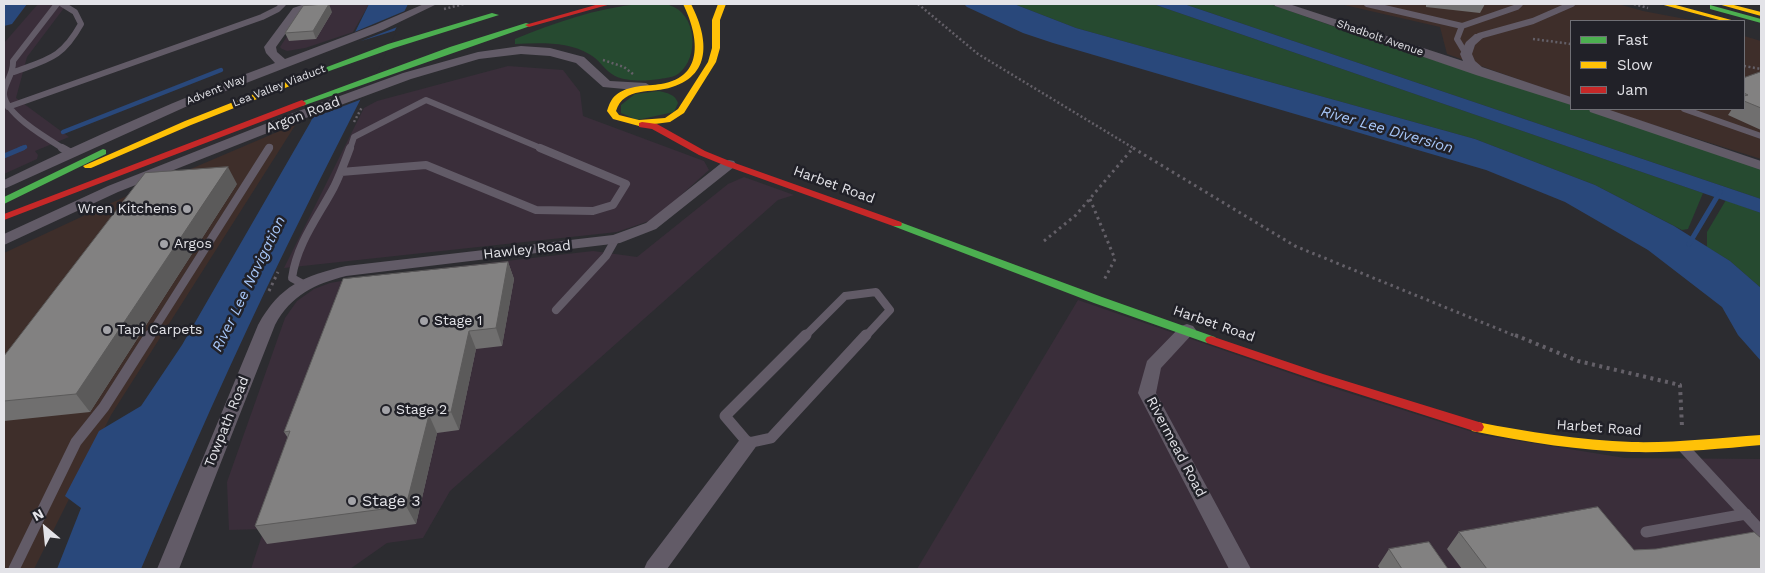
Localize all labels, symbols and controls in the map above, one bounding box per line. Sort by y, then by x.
street label: Shadbolt Avenue [1335,17,1425,59]
legend [1570,20,1745,110]
text: Fast [1617,31,1648,49]
text: Slow [1617,56,1653,74]
street label: Lea Valley Viaduct [231,62,327,110]
street label: Advent Way [184,72,248,108]
text: Jam [1617,81,1648,99]
street label: Argon Road [264,93,342,137]
water label: River Lee Diversion [1319,103,1455,157]
street label: Harbet Road [791,163,877,207]
place label: Wren Kitchens [77,201,177,217]
marker: Wren Kitchens [181,203,193,215]
water label: River Lee Navigation [208,213,290,355]
place label: Argos [174,236,212,252]
street label: Hawley Road [482,237,572,263]
marker: Argos [158,238,170,250]
street label: Harbet Road [1171,302,1257,346]
place label: Stage 1 [434,313,483,329]
marker: Stage 1 [418,315,430,327]
place label: Tapi Carpets [117,322,202,338]
marker: Tapi Carpets [101,324,113,336]
street label: Towpath Road [201,374,253,470]
street label: Rivermead Road [1143,394,1209,500]
place label: Stage 2 [396,402,447,418]
marker: Stage 2 [380,404,392,416]
street label: Harbet Road [1556,417,1642,439]
place label: Stage 3 [362,491,421,511]
marker: Stage 3 [346,495,358,507]
north arrow [20,503,70,553]
text: N [30,505,46,524]

